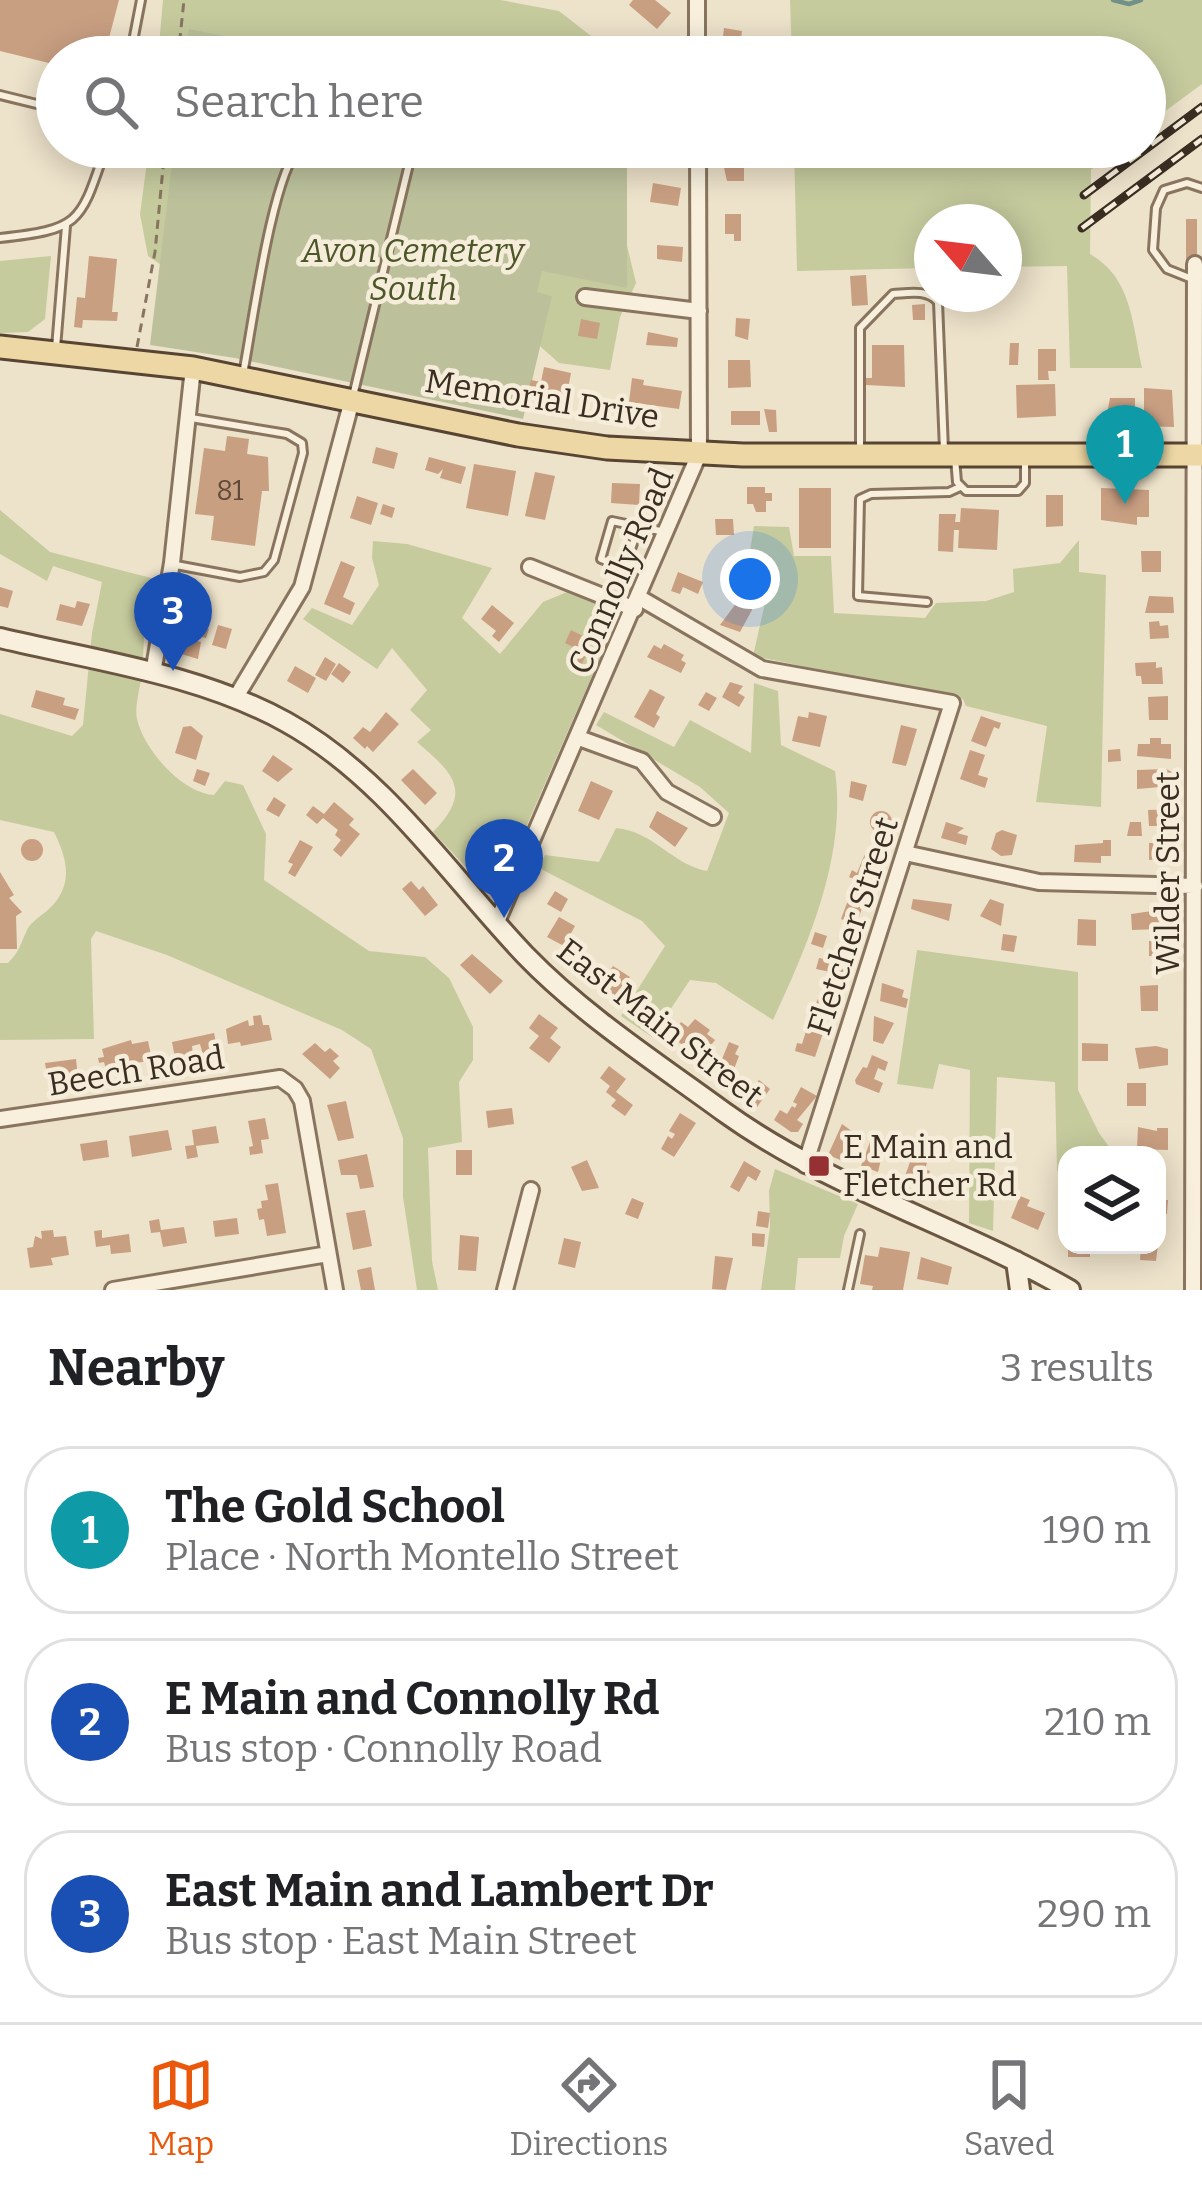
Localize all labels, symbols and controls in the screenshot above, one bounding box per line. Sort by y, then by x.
search box [36,36,1166,168]
icon: search [78,69,144,135]
text: Search here [174,75,424,129]
north arrow [914,204,1022,312]
park label: Avon Cemetery South [300,231,526,309]
street label: Memorial Drive [422,361,662,437]
pin: 1 [1086,405,1164,504]
street label: Connolly Road [560,462,682,680]
house number: 81 [216,475,244,507]
your location [720,549,780,609]
pin: 3 [134,572,212,671]
street label: Wilder Street [1148,771,1188,975]
street label: Fletcher Street [799,812,907,1040]
pin: 2 [465,819,543,918]
street label: East Main Street [549,930,771,1116]
street label: Beech Road [45,1037,227,1105]
place label: E Main and Fletcher Rd [843,1127,1017,1205]
map controls [1058,1146,1166,1254]
button: layers [1058,1146,1166,1254]
marker: E Main and Fletcher Rd [806,1153,832,1179]
text: Nearby [48,1337,224,1399]
text: 3 results [1000,1345,1154,1391]
text: The Gold School [165,1480,505,1534]
text: 1 [82,1507,98,1553]
text: 190 m [1042,1507,1151,1553]
text: Place · North Montello Street [165,1534,679,1580]
text: E Main and Connolly Rd [165,1672,659,1726]
text: 2 [79,1699,101,1745]
text: 210 m [1044,1699,1151,1745]
text: Bus stop · Connolly Road [165,1726,602,1772]
text: East Main and Lambert Dr [165,1864,714,1918]
text: 3 [79,1891,101,1937]
text: 290 m [1037,1891,1151,1937]
text: Bus stop · East Main Street [165,1918,637,1964]
tab: Map [148,2052,214,2164]
tab: Directions [510,2052,668,2164]
tab: Saved [964,2052,1054,2164]

